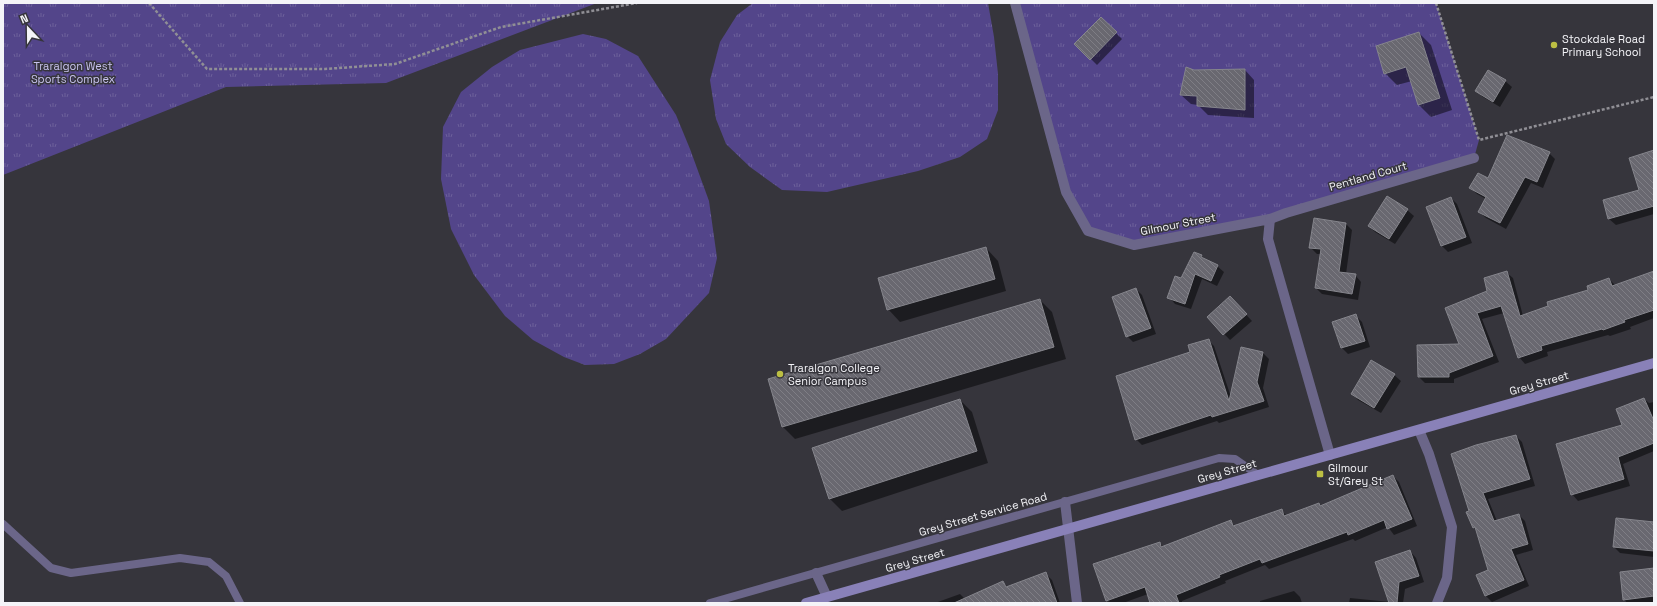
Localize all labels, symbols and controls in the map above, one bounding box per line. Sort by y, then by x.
north arrow [8,8,48,48]
text: N [18,11,30,27]
place label: Stockdale Road Primary School [1562,32,1645,59]
marker: Stockdale Road Primary School [1549,40,1559,50]
park label: Traralgon West Sports Complex [31,59,116,86]
street label: Pentland Court [1328,158,1408,194]
street label: Gilmour Street [1139,210,1217,238]
place label: Traralgon College Senior Campus [788,361,880,388]
street label: Grey Street [1508,368,1570,398]
marker: Traralgon College Senior Campus [775,369,785,379]
street label: Grey Street [1196,456,1258,486]
place label: Gilmour St/Grey St [1328,461,1383,488]
marker: Gilmour St/Grey St [1315,469,1325,479]
street label: Grey Street Service Road [917,489,1049,539]
street label: Grey Street [884,545,946,575]

